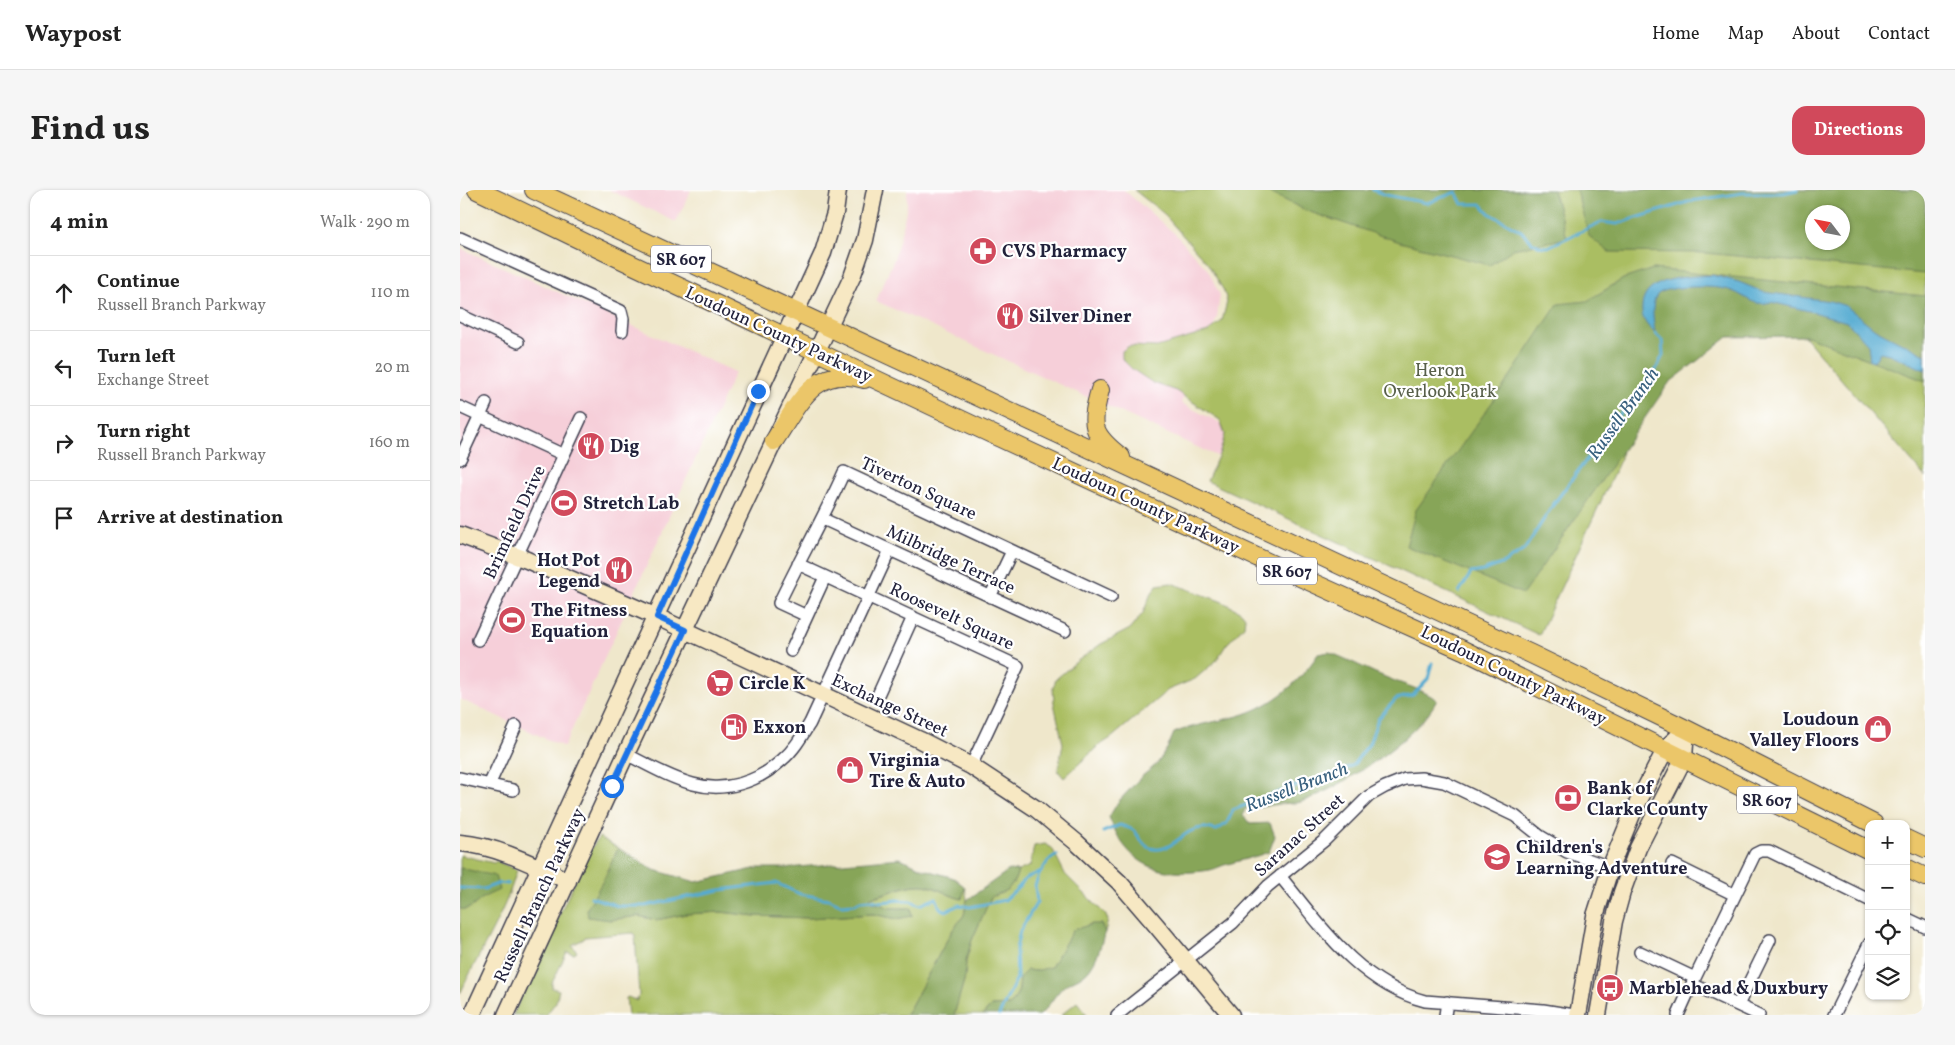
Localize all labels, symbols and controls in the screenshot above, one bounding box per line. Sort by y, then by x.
text: Waypost [25,18,122,52]
text: Home [1652,22,1700,47]
text: Map [1728,22,1764,47]
text: About [1792,22,1840,47]
text: Contact [1868,22,1930,47]
text: Find us [30,106,150,154]
button: Directions [1792,106,1925,155]
north arrow [1805,205,1850,250]
text: 4 min [50,208,109,237]
text: Walk · 290 m [320,212,410,234]
pharmacy icon: CVS Pharmacy [968,236,998,266]
place label: CVS Pharmacy [1002,240,1127,265]
road number: SR 607 [651,246,711,272]
text: Continue [97,269,180,295]
icon: ahead [50,279,78,307]
street label: Loudoun County Parkway [681,281,876,390]
text: 110 m [371,282,410,304]
text: Russell Branch Parkway [97,295,266,317]
restaurant icon: Silver Diner [995,301,1025,331]
place label: Silver Diner [1029,305,1132,330]
text: Turn left [97,344,176,370]
icon: left [50,354,78,382]
text: 20 m [375,357,410,379]
park label: Heron Overlook Park [1383,359,1497,405]
water label: Russell Branch [1581,363,1666,466]
text: Exchange Street [97,370,209,392]
route end [747,380,770,403]
text: Turn right [97,419,190,445]
icon: right [50,429,78,457]
restaurant icon: Dig [576,431,606,461]
text: 160 m [369,432,410,454]
place label: Dig [610,435,640,460]
text: Russell Branch Parkway [97,445,266,467]
street label: Tiverton Square [856,452,981,527]
street label: Loudoun County Parkway [1048,452,1243,561]
street label: Brimfield Drive [478,462,553,584]
sports icon: Stretch Lab [549,488,579,518]
place label: Stretch Lab [583,492,679,517]
icon: arrive [50,504,78,532]
text: Arrive at destination [97,505,283,531]
street label: Milbridge Terrace [882,520,1019,601]
place label: Hot Pot Legend [537,549,600,595]
restaurant icon: Hot Pot Legend [604,555,634,585]
road number: SR 607 [1257,558,1317,584]
street label: Roosevelt Square [885,577,1018,657]
place label: The Fitness Equation [531,599,627,645]
sports icon: The Fitness Equation [497,605,527,635]
street label: Loudoun County Parkway [1416,620,1611,732]
supermarket icon: Circle K [705,668,735,698]
street label: Exchange Street [827,668,952,744]
place label: Circle K [739,672,806,697]
place label: Loudoun Valley Floors [1750,708,1859,754]
fuel station icon: Exxon [719,712,749,742]
shop icon: Loudoun Valley Floors [1863,714,1893,744]
place label: Exxon [753,716,806,741]
place label: Virginia Tire & Auto [869,749,965,795]
shop icon: Virginia Tire & Auto [835,755,865,785]
water label: Russell Branch [1242,756,1352,819]
route start [601,775,624,798]
place label: Bank of Clarke County [1587,777,1708,823]
bank icon: Bank of Clarke County [1553,783,1583,813]
road number: SR 607 [1737,786,1797,814]
street label: Saranac Street [1249,789,1351,884]
street label: Russell Branch Parkway [489,804,592,987]
map controls [1865,820,1910,1000]
button: + [1865,820,1910,865]
place label: Children's Learning Adventure [1516,836,1687,882]
school or university icon: Children's Learning Adventure [1482,842,1512,872]
button: − [1865,865,1910,910]
button: locate [1865,910,1910,955]
button: layers [1865,955,1910,1000]
bus stop icon: Marblehead & Duxbury [1595,973,1625,1003]
place label: Marblehead & Duxbury [1629,977,1828,1002]

